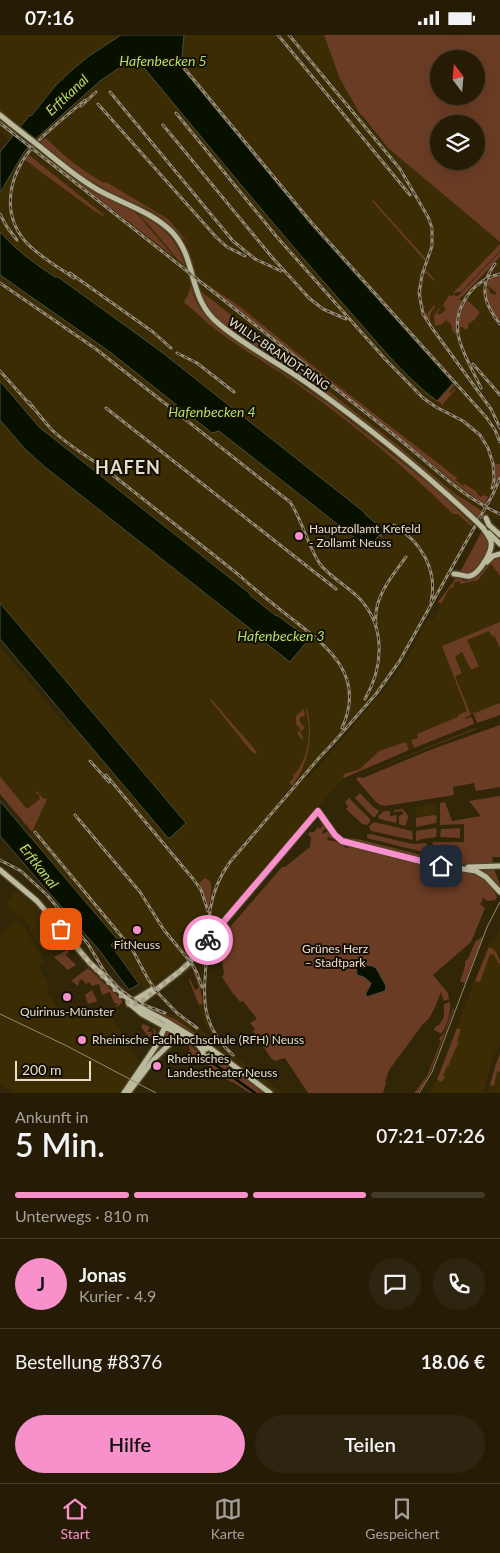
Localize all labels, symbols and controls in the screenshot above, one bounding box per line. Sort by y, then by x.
text: 07:16 [25,6,74,29]
north arrow [430,50,485,105]
map controls [430,50,485,170]
water label: Hafenbecken 5 [119,52,207,69]
water label: Erftkanal [42,71,92,119]
button: layers [430,115,485,170]
street label: WILLY-BRANDT-RING [226,314,333,393]
water label: Hafenbecken 4 [168,403,256,420]
district label: HAFEN [95,456,161,478]
place label: Hauptzollamt Krefeld - Zollamt Neuss [309,521,421,550]
marker: Hauptzollamt Krefeld - Zollamt Neuss [293,530,305,542]
water label: Hafenbecken 3 [237,627,325,644]
water label: Erftkanal [17,840,62,892]
pin [420,845,462,887]
icon: home [427,852,455,880]
pin [40,908,82,950]
icon: bag [47,915,75,943]
courier [183,915,233,965]
marker: FitNeuss [131,924,143,936]
icon: bike [194,926,222,954]
place label: FitNeuss [114,937,160,952]
park label: Grünes Herz – Stadtpark [302,941,369,970]
marker: Quirinus-Münster [61,991,73,1003]
place label: Quirinus-Münster [20,1004,115,1019]
place label: Rheinische Fachhochschule (RFH) Neuss [92,1032,304,1047]
marker: Rheinische Fachhochschule (RFH) Neuss [76,1034,88,1046]
place label: Rheinisches Landestheater Neuss [167,1051,278,1080]
scale bar [15,1058,91,1081]
marker: Rheinisches Landestheater Neuss [151,1060,163,1072]
text: 200 m [22,1061,61,1078]
text: Ankunft in [15,1107,88,1126]
text: 07:21–07:26 [376,1124,485,1147]
text: 5 Min. [15,1125,105,1164]
text: Unterwegs · 810 m [15,1206,149,1225]
button: chat [369,1258,421,1310]
button: phone [433,1258,485,1310]
text: Jonas [79,1263,126,1286]
text: J [37,1272,45,1295]
text: Kurier · 4.9 [79,1286,156,1305]
text: Bestellung #8376 [15,1350,162,1373]
text: 18.06 € [421,1350,485,1373]
button: Hilfe [15,1415,245,1473]
button: Teilen [255,1415,485,1473]
tab: Start [60,1495,90,1542]
tab: Karte [211,1495,244,1542]
tab: Gespeichert [365,1495,440,1542]

